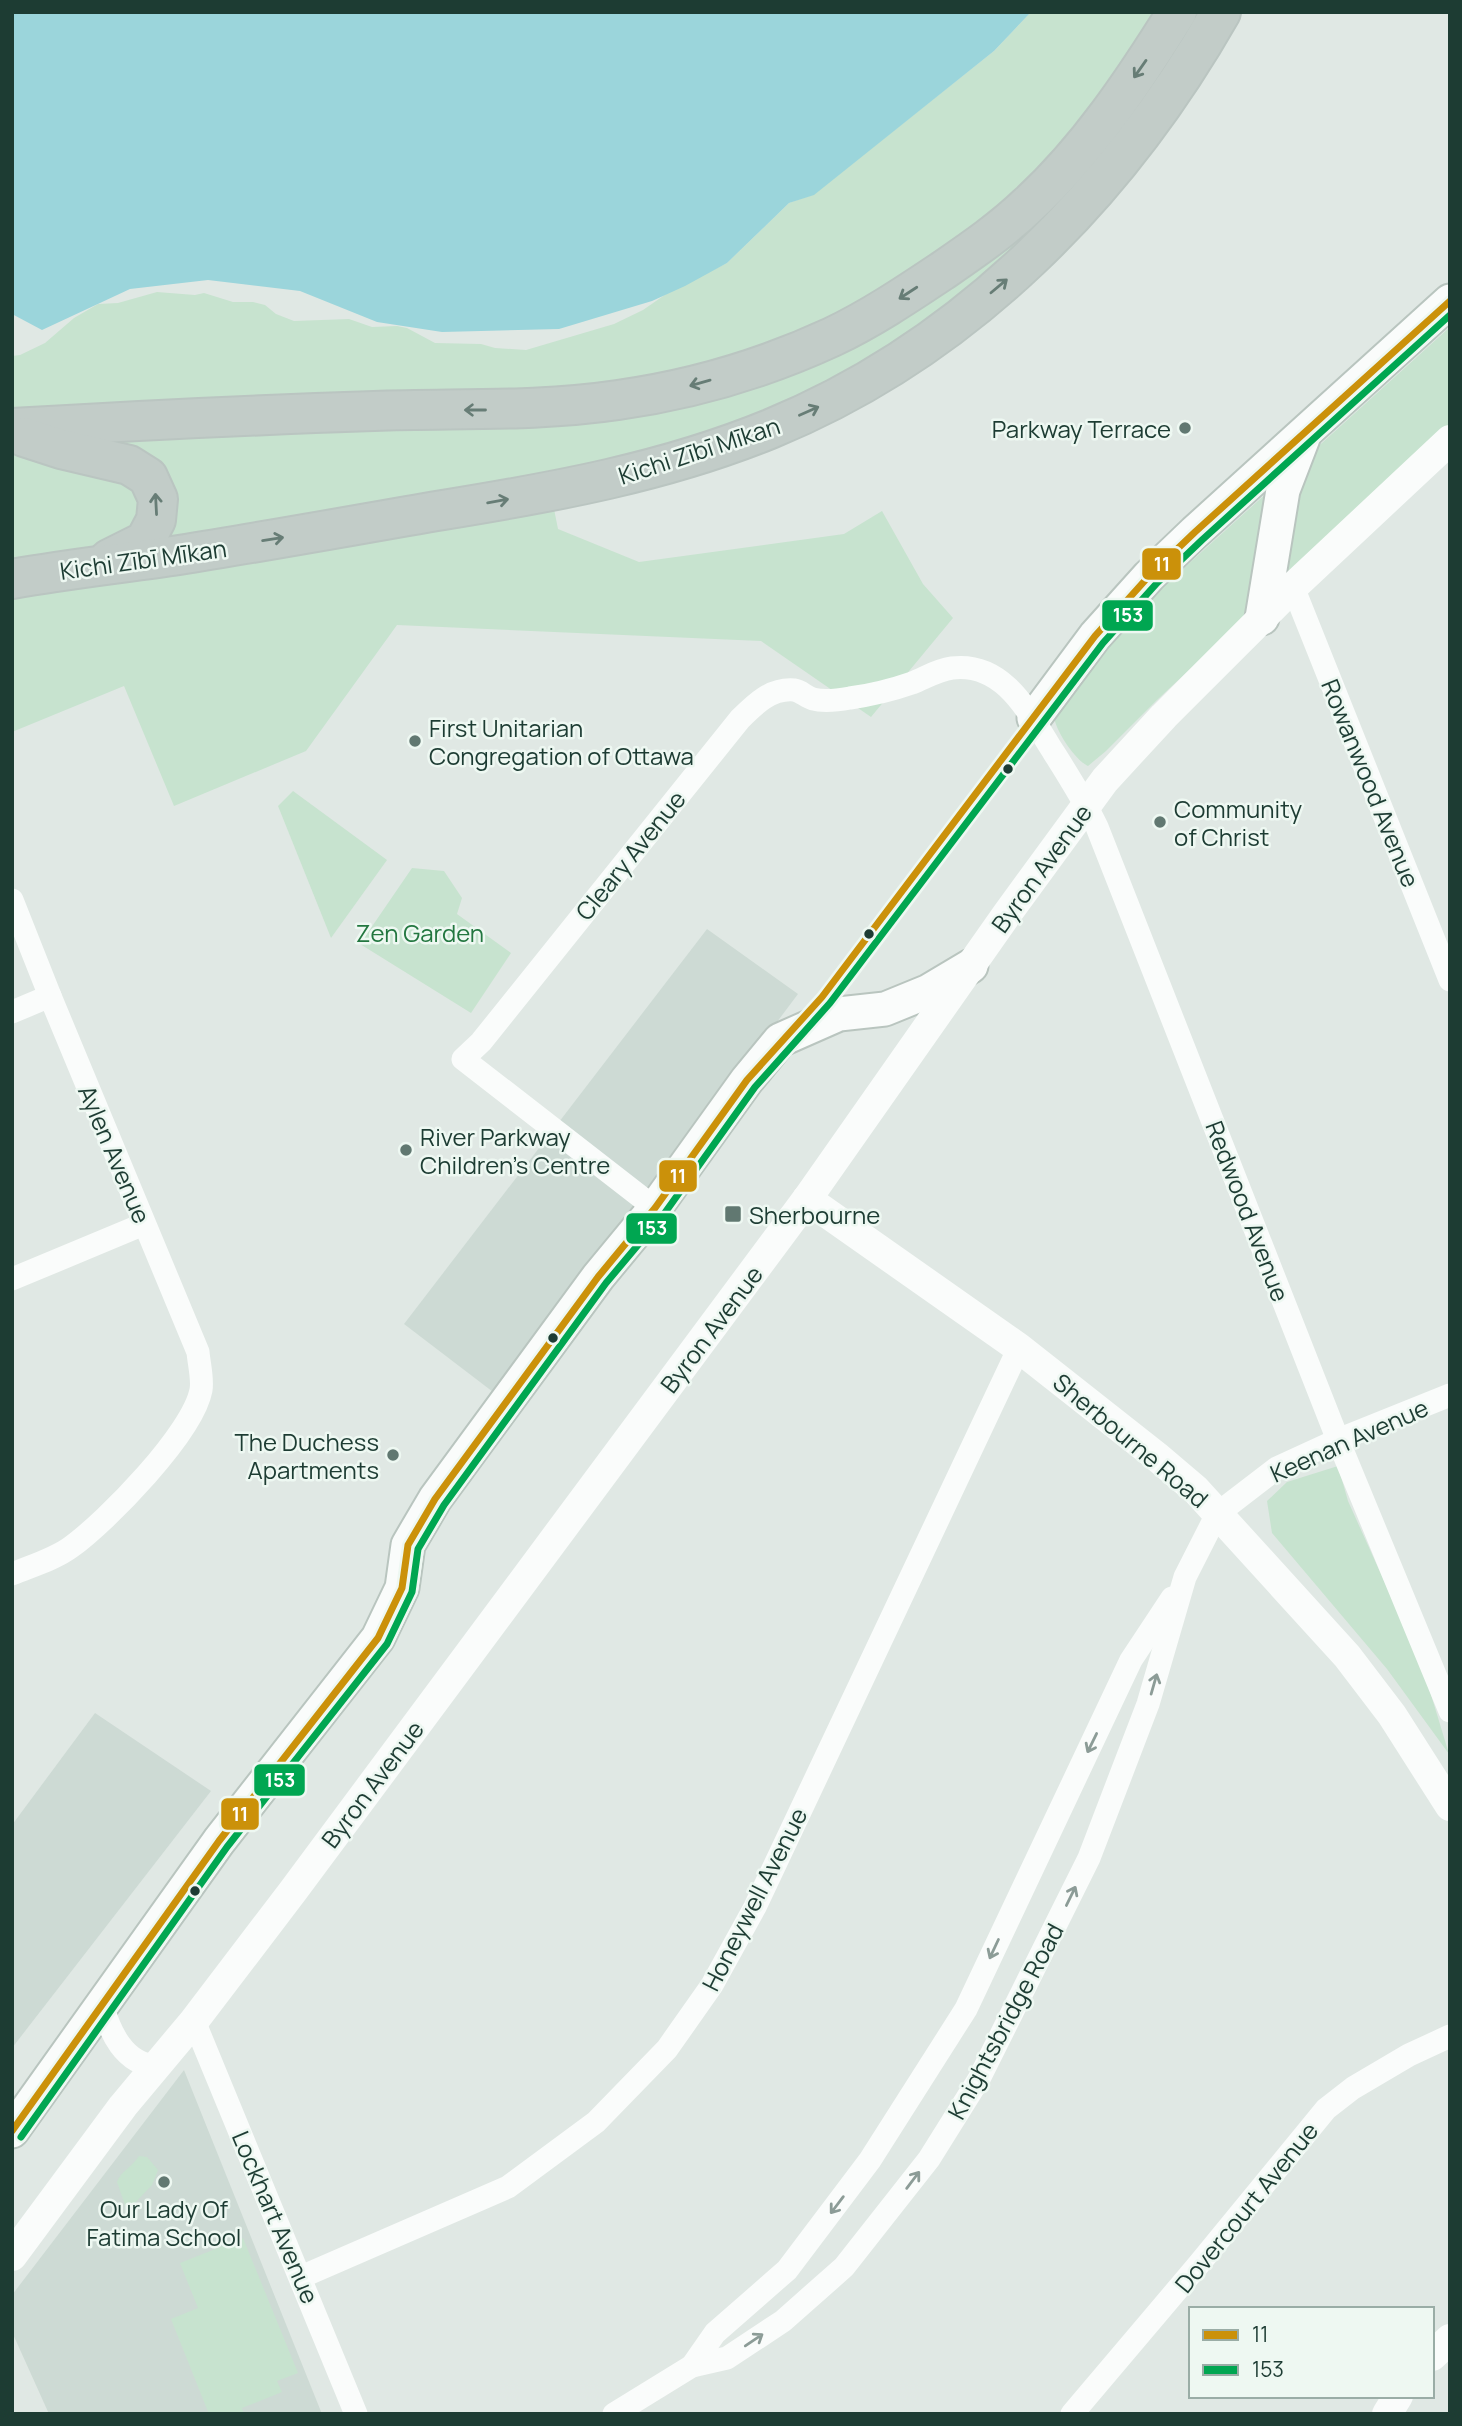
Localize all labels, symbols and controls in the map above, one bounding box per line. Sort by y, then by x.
one-way arrow [1133,59,1147,79]
one-way arrow [990,279,1008,295]
one-way arrow [898,287,918,301]
one-way arrow [689,377,711,390]
one-way arrow [463,403,486,417]
one-way arrow [798,404,820,417]
street label: Kichi Zībī Mīkan [614,408,784,492]
place label: Parkway Terrace [992,412,1171,445]
marker: Parkway Terrace [1177,420,1193,436]
one-way arrow [149,493,162,516]
one-way arrow [486,494,509,507]
street label: Kichi Zībī Mīkan [58,531,228,587]
one-way arrow [261,532,284,545]
line badge: 11 [1141,547,1182,581]
text: 11 [1154,551,1170,577]
line badge: 153 [1101,599,1154,632]
text: 153 [1113,602,1143,628]
street label: Rowanwood Avenue [1314,674,1428,892]
place label: First Unitarian Congregation of Ottawa [429,711,694,772]
marker: First Unitarian Congregation of Ottawa [407,733,423,749]
unlabelled marker [1001,762,1015,776]
street label: Cleary Avenue [567,783,693,927]
place label: Community of Christ [1174,792,1302,853]
street label: Byron Avenue [983,797,1099,939]
marker: Community of Christ [1152,814,1168,830]
park label: Zen Garden [356,916,484,949]
unlabelled marker [862,927,876,941]
street label: Aylen Avenue [71,1080,159,1228]
street label: Redwood Avenue [1198,1116,1298,1306]
place label: River Parkway Children's Centre [420,1120,610,1181]
marker: River Parkway Children's Centre [398,1142,414,1158]
line badge: 11 [658,1159,698,1193]
text: 11 [670,1163,686,1189]
place label: Sherbourne [749,1198,880,1231]
marker: Sherbourne [723,1204,743,1224]
line badge: 153 [625,1212,678,1245]
text: 153 [637,1215,667,1241]
street label: Byron Avenue [652,1259,770,1399]
unlabelled marker [546,1331,560,1345]
street label: Sherbourne Road [1046,1365,1216,1515]
street label: Keenan Avenue [1265,1390,1433,1490]
place label: The Duchess Apartments [234,1425,379,1486]
marker: The Duchess Apartments [385,1447,401,1463]
one-way arrow [1148,1673,1161,1696]
street label: Byron Avenue [313,1714,431,1854]
one-way arrow [1084,1732,1098,1753]
line badge: 153 [253,1763,306,1797]
text: 153 [265,1767,295,1793]
line badge: 11 [220,1797,260,1831]
text: 11 [232,1801,248,1827]
street label: Honeywell Avenue [694,1802,814,1996]
unlabelled marker [188,1884,202,1898]
one-way arrow [1064,1886,1078,1907]
street label: Knightsbridge Road [939,1917,1071,2125]
one-way arrow [987,1938,1000,1959]
street label: Dovercourt Avenue [1167,2115,1325,2299]
street label: Lockhart Avenue [225,2126,327,2308]
one-way arrow [905,2170,920,2189]
marker: Our Lady Of Fatima School [156,2174,172,2190]
place label: Our Lady Of Fatima School [87,2192,241,2253]
one-way arrow [829,2195,844,2213]
legend [1189,2307,1434,2398]
text: 11 [1252,2320,1268,2348]
one-way arrow [744,2333,763,2348]
text: 153 [1252,2355,1284,2383]

